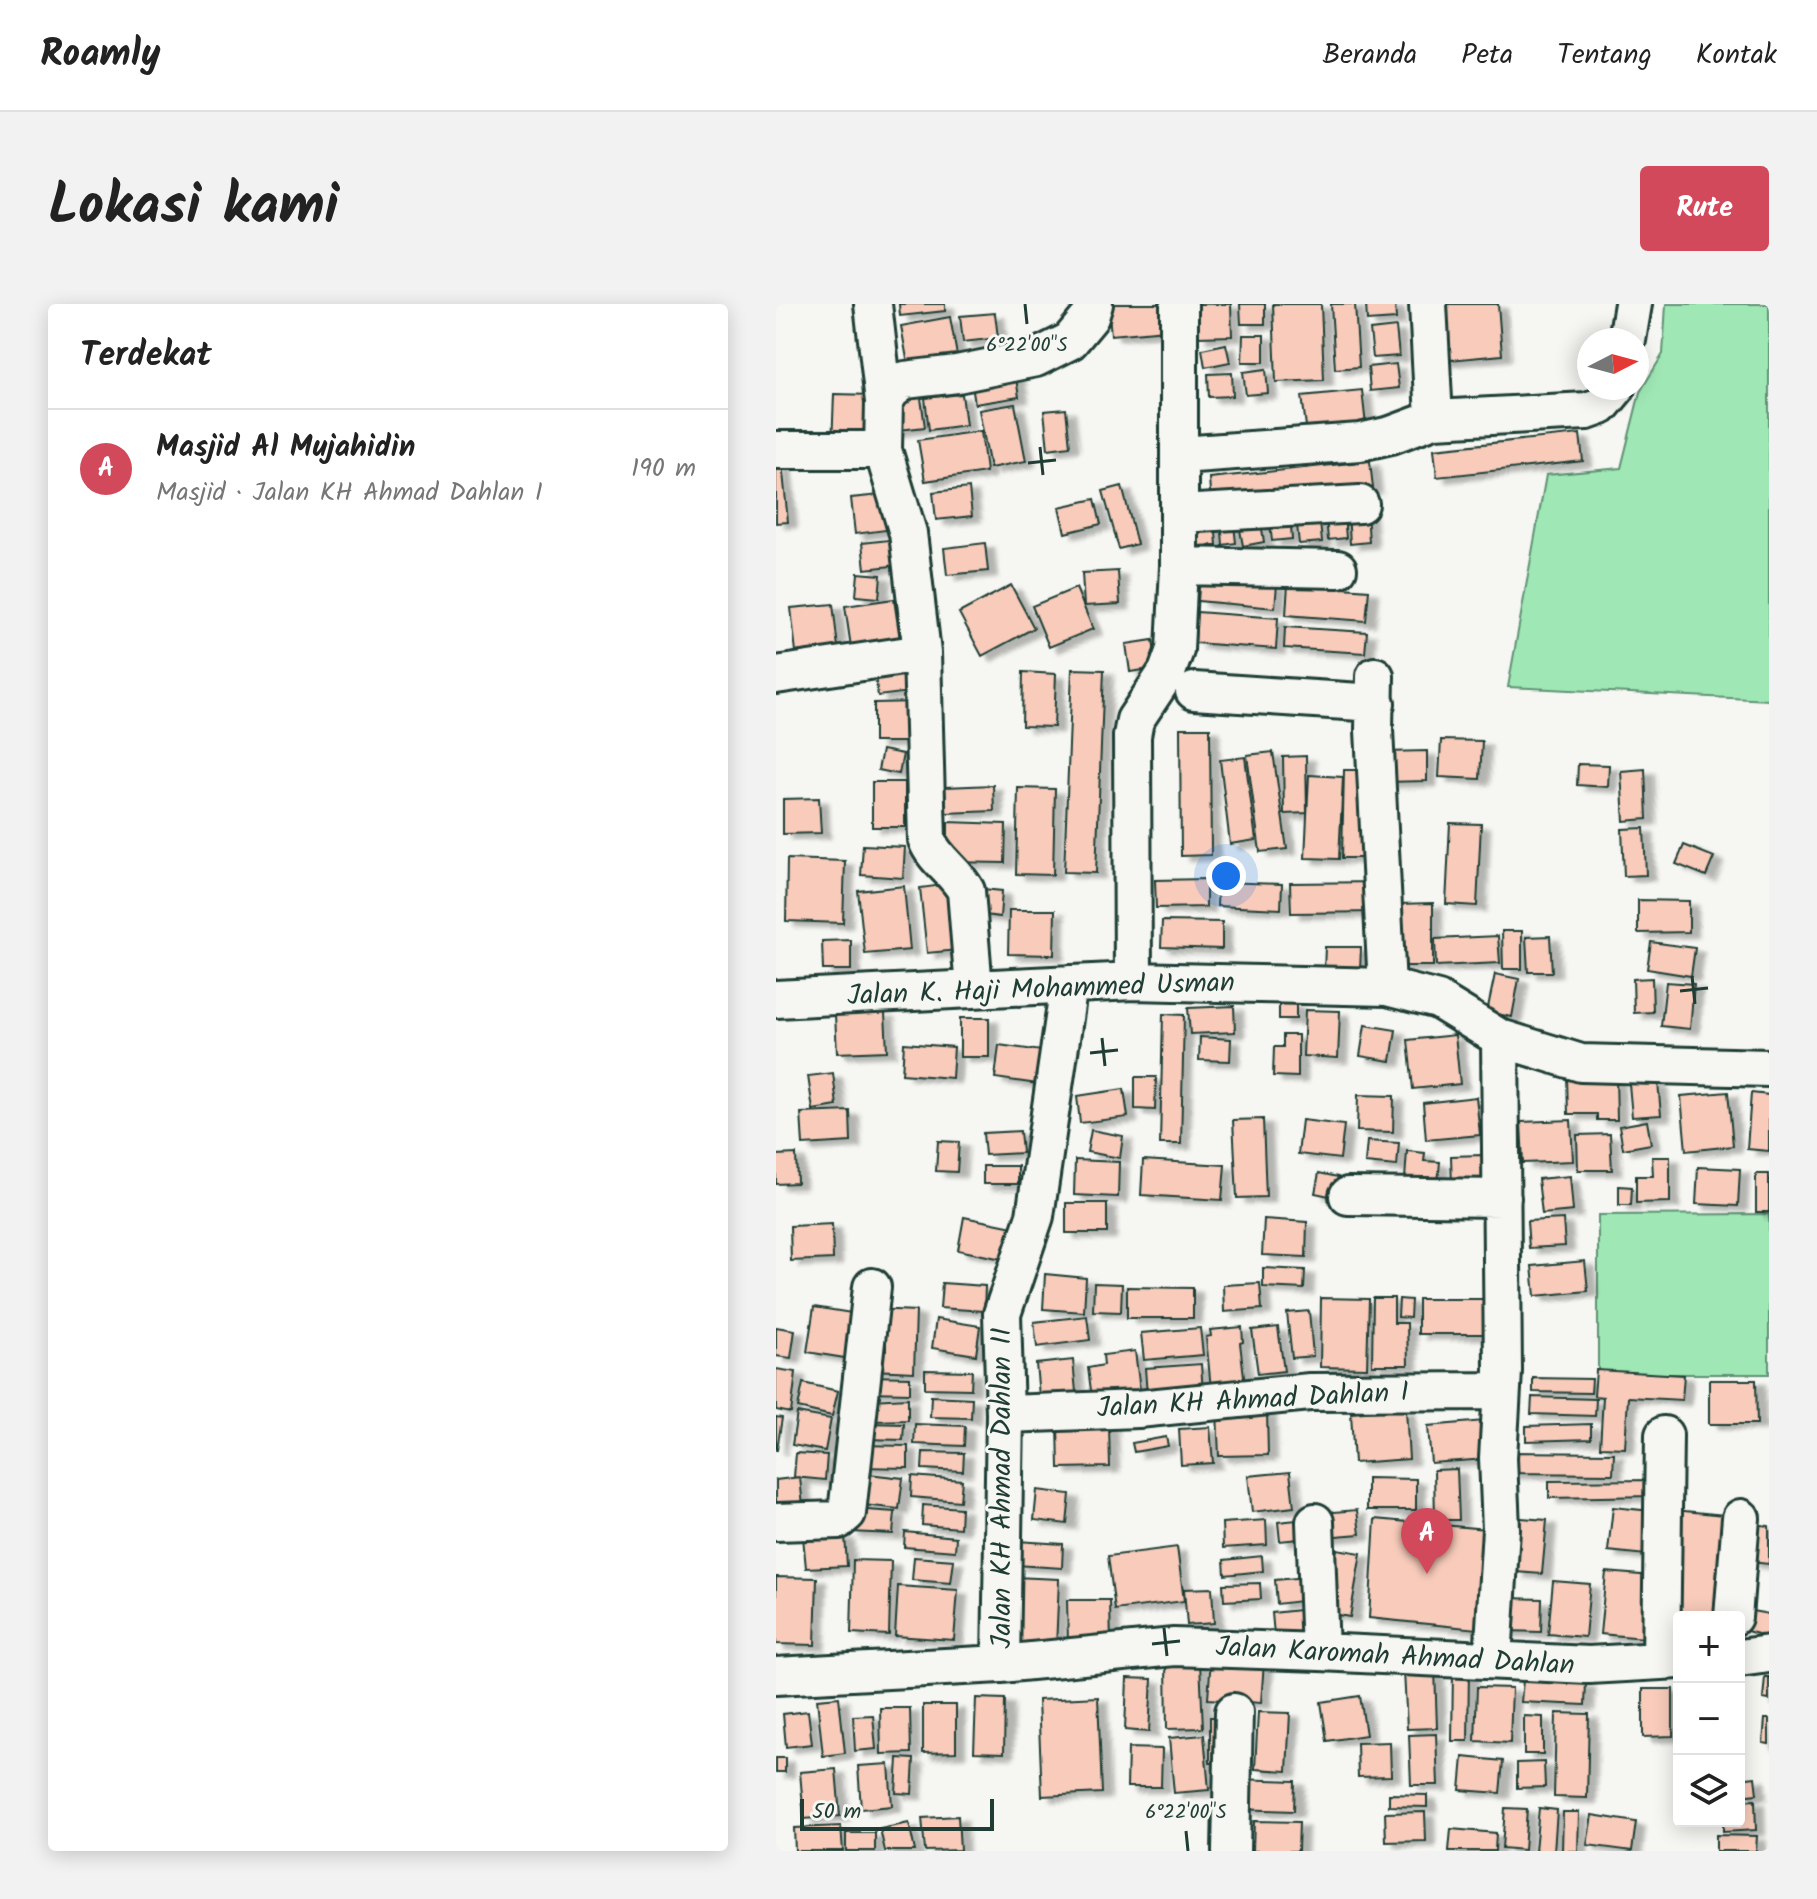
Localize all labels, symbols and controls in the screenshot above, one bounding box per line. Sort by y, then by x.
text: Roamly [40,25,161,85]
text: Beranda [1322,33,1417,78]
text: Peta [1461,33,1513,78]
text: Tentang [1557,33,1652,78]
text: Kontak [1696,33,1777,78]
text: Lokasi kami [48,163,339,253]
button: Rute [1640,166,1769,251]
north arrow [1577,328,1649,400]
text: Terdekat [80,329,212,383]
text: 6°22'00"S [986,330,1068,362]
text: Masjid Al Mujahidin [156,424,415,472]
text: A [98,448,114,490]
text: 190 m [631,448,696,490]
text: Masjid · Jalan KH Ahmad Dahlan I [156,472,543,514]
your location [1206,856,1246,896]
street label: Jalan K. Haji Mohammed Usman [846,961,1236,1019]
street label: Jalan KH Ahmad Dahlan II [980,1327,1025,1649]
street label: Jalan KH Ahmad Dahlan I [1096,1370,1410,1432]
pin: A [1401,1508,1453,1574]
map controls [1673,1611,1745,1827]
button: + [1673,1611,1745,1683]
street label: Jalan Karomah Ahmad Dahlan [1214,1625,1576,1689]
button: − [1673,1683,1745,1755]
button: layers [1673,1755,1745,1827]
scale bar [800,1795,994,1831]
text: 50 m [812,1795,861,1830]
text: 6°22'00"S [1145,1797,1227,1829]

